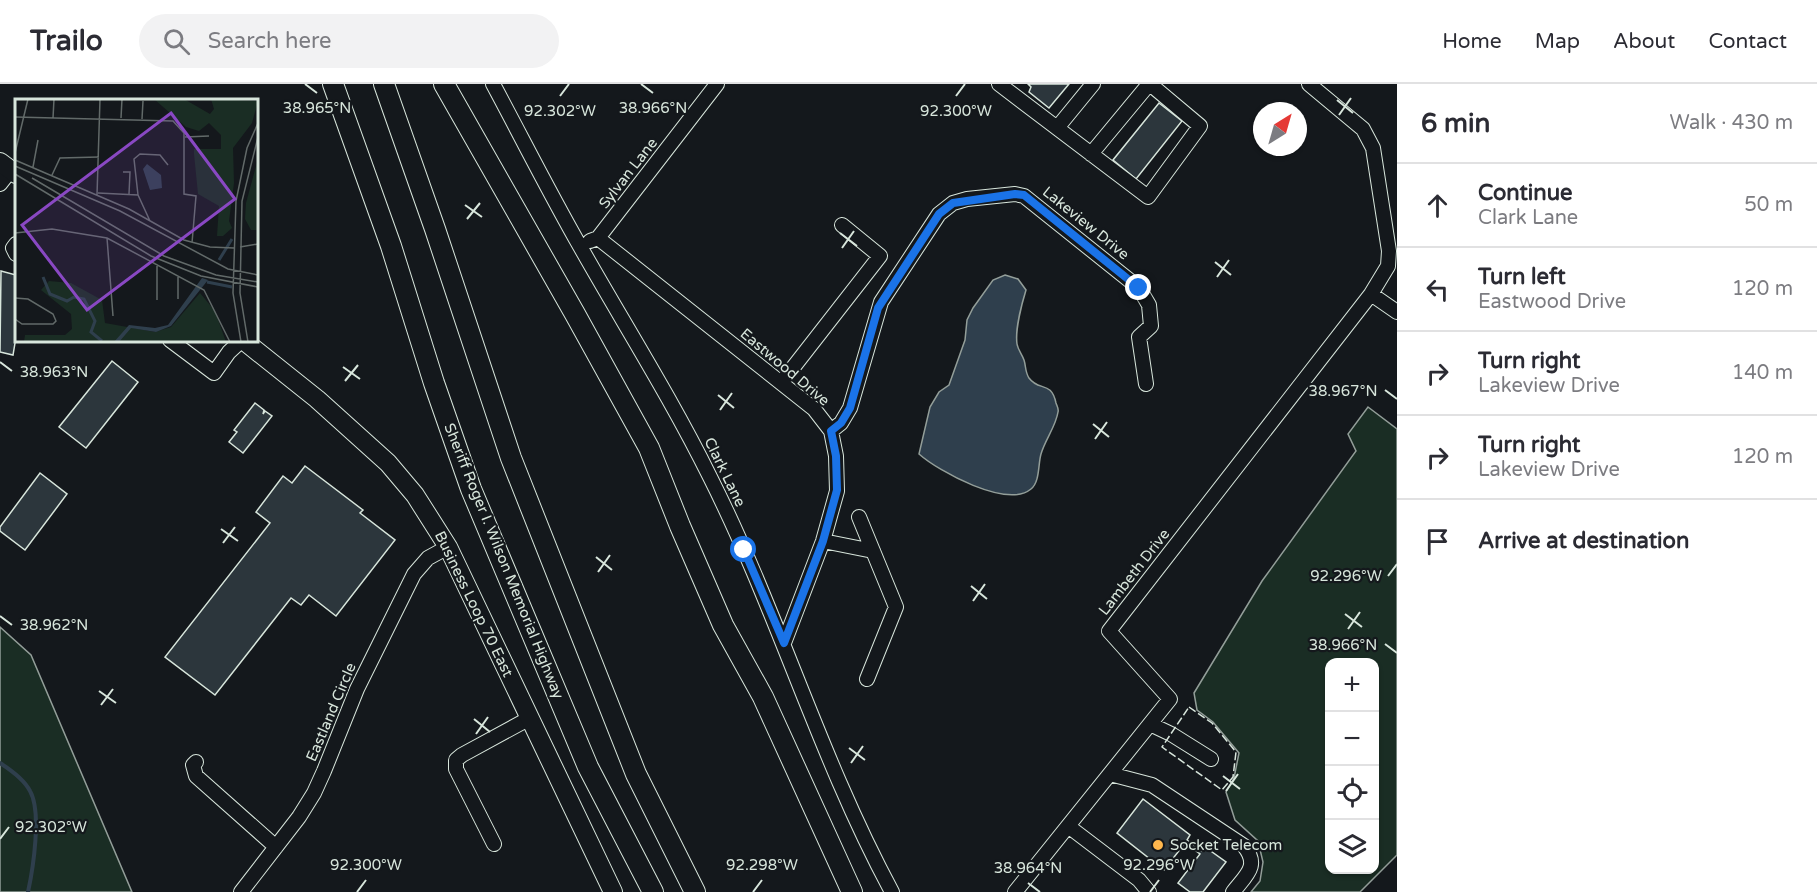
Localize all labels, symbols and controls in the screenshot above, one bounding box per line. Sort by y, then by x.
search box [139,14,559,68]
text: Trailo [30,24,103,58]
icon: search [160,25,193,58]
text: Search here [208,28,332,54]
text: Home [1442,29,1502,54]
text: Map [1535,29,1580,54]
text: About [1613,29,1675,54]
text: Contact [1708,29,1787,54]
inset map [15,99,258,342]
text: 38.965°N [283,99,351,117]
text: 38.966°N [619,99,687,117]
text: 92.302°W [524,102,596,120]
text: 92.300°W [920,102,992,120]
north arrow [1253,102,1307,156]
text: 6 min [1421,108,1490,139]
text: Walk · 430 m [1670,111,1793,135]
street label: Sylvan Lane [595,134,661,212]
text: Continue [1478,180,1573,206]
street label: Lakeview Drive [1039,183,1133,263]
icon: ahead [1421,189,1454,222]
text: 50 m [1744,193,1793,217]
text: Clark Lane [1478,206,1578,230]
text: Turn left [1478,264,1566,290]
icon: left [1421,273,1454,306]
route end [1125,274,1151,300]
text: 120 m [1732,277,1793,301]
text: Eastwood Drive [1478,290,1626,314]
street label: Eastwood Drive [737,324,833,410]
text: Turn right [1478,348,1580,374]
icon: right [1421,357,1454,390]
text: 140 m [1732,361,1793,385]
text: 38.963°N [20,363,88,381]
text: Lakeview Drive [1478,374,1620,398]
text: 38.967°N [1308,382,1378,400]
street label: Sheriff Roger I. Wilson Memorial Highway [440,421,568,701]
text: Turn right [1478,432,1580,458]
street label: Clark Lane [700,434,750,510]
icon: right [1421,441,1454,474]
text: 120 m [1732,445,1793,469]
text: Lakeview Drive [1478,458,1620,482]
street label: Lambeth Drive [1095,525,1173,619]
icon: arrive [1421,525,1454,558]
street label: Business Loop 70 East [431,528,517,680]
text: Arrive at destination [1478,528,1689,554]
route start [730,536,756,562]
text: 92.296°W [1310,567,1382,585]
text: 38.962°N [20,616,88,634]
text: 38.966°N [1309,636,1377,654]
map controls [1325,658,1379,874]
button: + [1325,658,1379,712]
street label: Eastland Circle [302,660,360,764]
button: − [1325,712,1379,766]
button: locate [1325,766,1379,820]
text: 92.302°W [15,818,87,836]
button: layers [1325,820,1379,874]
place label: Socket Telecom [1170,836,1282,854]
marker: Socket Telecom [1151,838,1165,852]
text: 92.300°W [330,856,402,874]
text: 92.298°W [726,856,798,874]
text: 92.296°W [1123,856,1195,874]
text: 38.964°N [994,859,1062,877]

